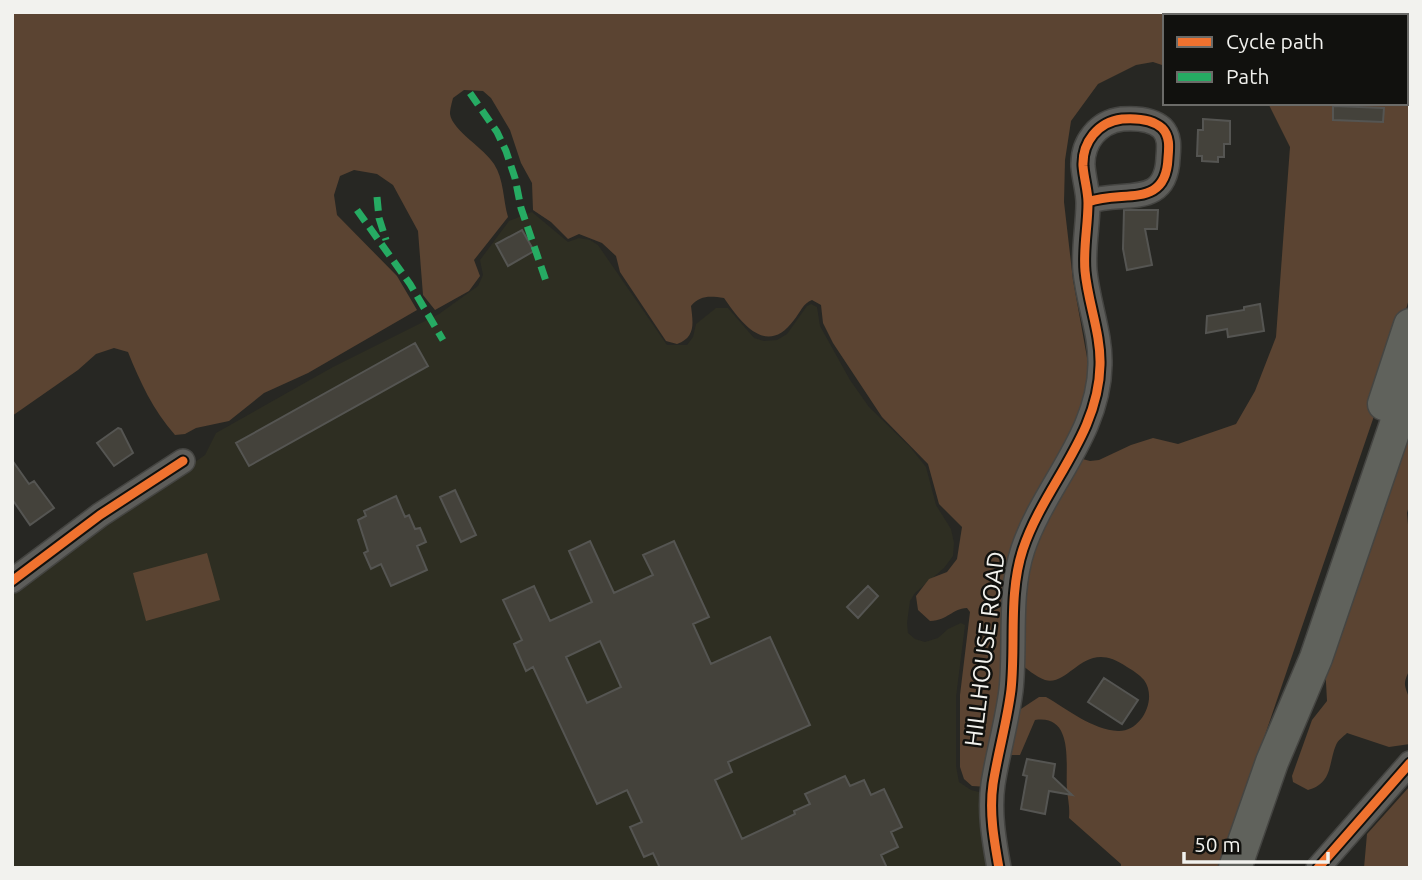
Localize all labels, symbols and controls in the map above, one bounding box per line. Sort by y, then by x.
legend [1163,14,1408,105]
text: Cycle path [1226,29,1324,53]
text: Path [1226,64,1269,88]
street label: HILLHOUSE ROAD [959,550,1010,748]
scale bar [1184,820,1328,864]
text: 50 m [1194,832,1241,856]

